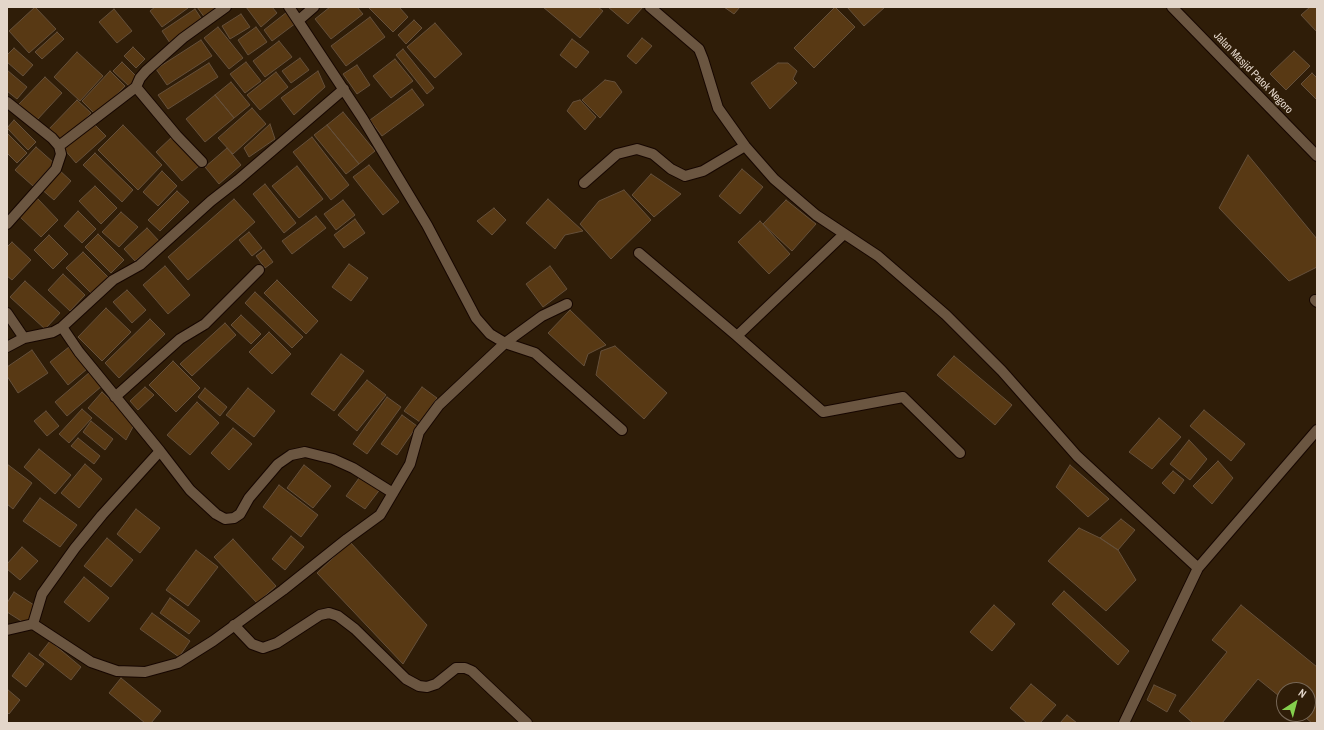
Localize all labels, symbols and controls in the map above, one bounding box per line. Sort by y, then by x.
street label: Jalan Masjid Patok Negoro [1211,29,1295,117]
north arrow [1276,682,1316,722]
text: N [1296,686,1309,701]

